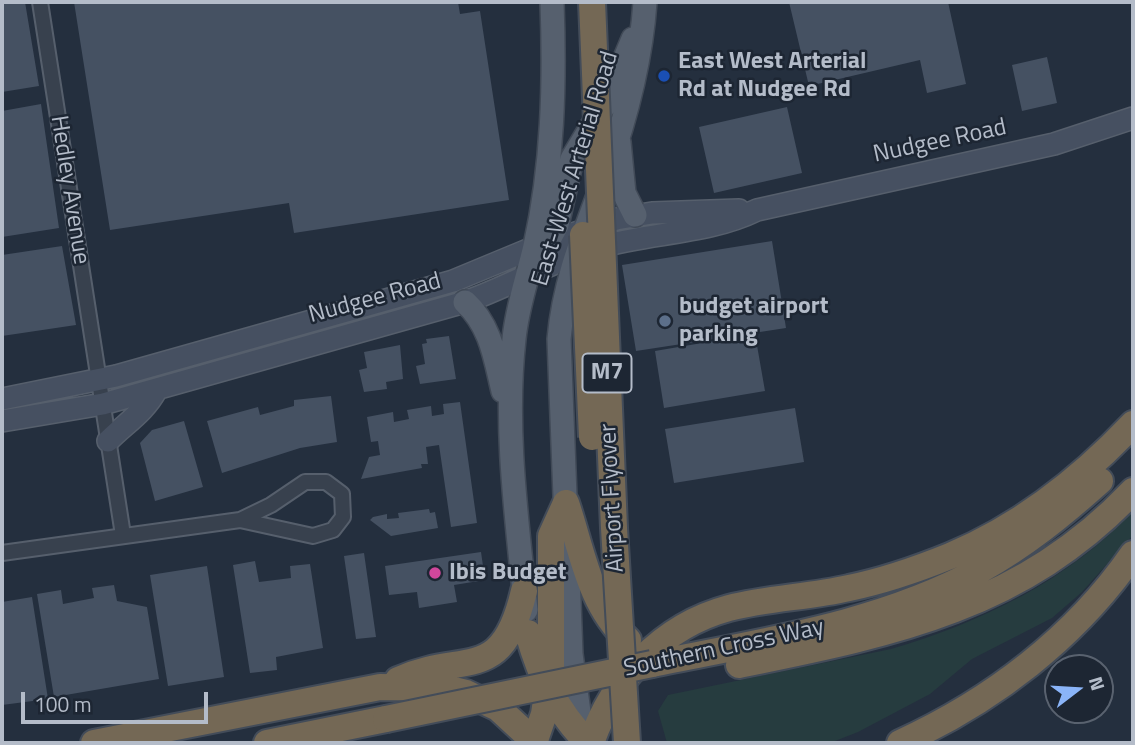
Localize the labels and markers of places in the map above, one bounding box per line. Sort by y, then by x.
place label: East West Arterial Rd at Nudgee Rd [678,48,867,104]
marker: East West Arterial Rd at Nudgee Rd [656,68,672,84]
place label: budget airport parking [679,293,828,349]
marker: budget airport parking [657,313,673,329]
place label: Ibis Budget [449,559,567,587]
marker: Ibis Budget [427,565,443,581]

